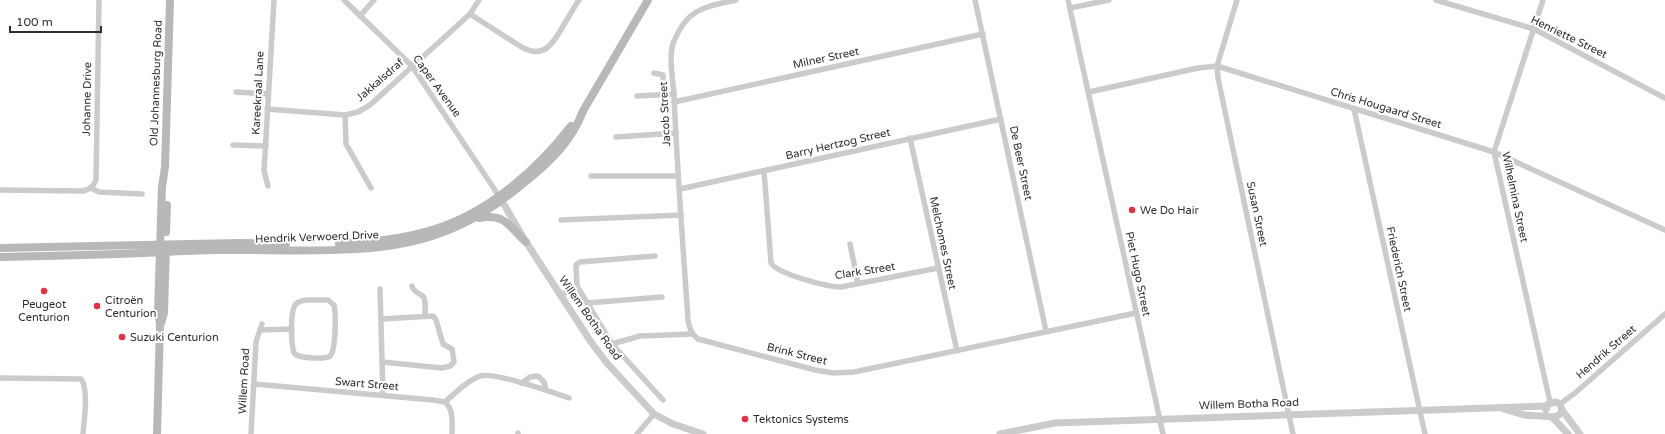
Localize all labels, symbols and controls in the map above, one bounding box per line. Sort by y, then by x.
scale bar [10,8,101,34]
street label: Henriette Street [1529,13,1609,61]
text: 100 m [16,15,53,29]
street label: Old Johannesburg Road [147,20,165,146]
street label: Milner Street [792,45,860,71]
street label: Kareekraal Lane [249,51,267,135]
street label: Caper Avenue [410,52,464,120]
street label: Jakkalsdraf [354,55,407,104]
street label: Johanne Drive [80,62,94,136]
street label: Jacob Street [657,81,673,147]
street label: Chris Hougaard Street [1329,85,1443,131]
street label: De Beer Street [1007,125,1035,201]
street label: Barry Hertzog Street [784,126,892,162]
street label: Wilhelmina Street [1499,151,1531,243]
street label: Susan Street [1244,180,1270,248]
street label: Melchomes Street [927,195,959,291]
place label: We Do Hair [1140,204,1200,217]
marker: We Do Hair [1127,205,1137,215]
street label: Friederich Street [1384,225,1414,313]
street label: Hendrik Verwoerd Drive [255,228,379,246]
street label: Piet Hugo Street [1123,231,1153,317]
street label: Clark Street [834,260,896,282]
street label: Willem Botha Road [556,273,624,363]
marker: Peugeot Centurion [39,286,49,296]
place label: Citroën Centurion [105,294,157,320]
place label: Peugeot Centurion [18,298,70,324]
marker: Citroën Centurion [92,301,102,311]
street label: Hendrik Street [1573,322,1639,382]
place label: Suzuki Centurion [130,331,219,344]
marker: Suzuki Centurion [117,332,127,342]
street label: Brink Street [766,340,828,368]
street label: Willem Road [236,348,252,414]
street label: Swart Street [335,375,399,393]
street label: Willem Botha Road [1199,396,1299,412]
place label: Tektonics Systems [753,413,849,426]
marker: Tektonics Systems [740,414,750,424]

